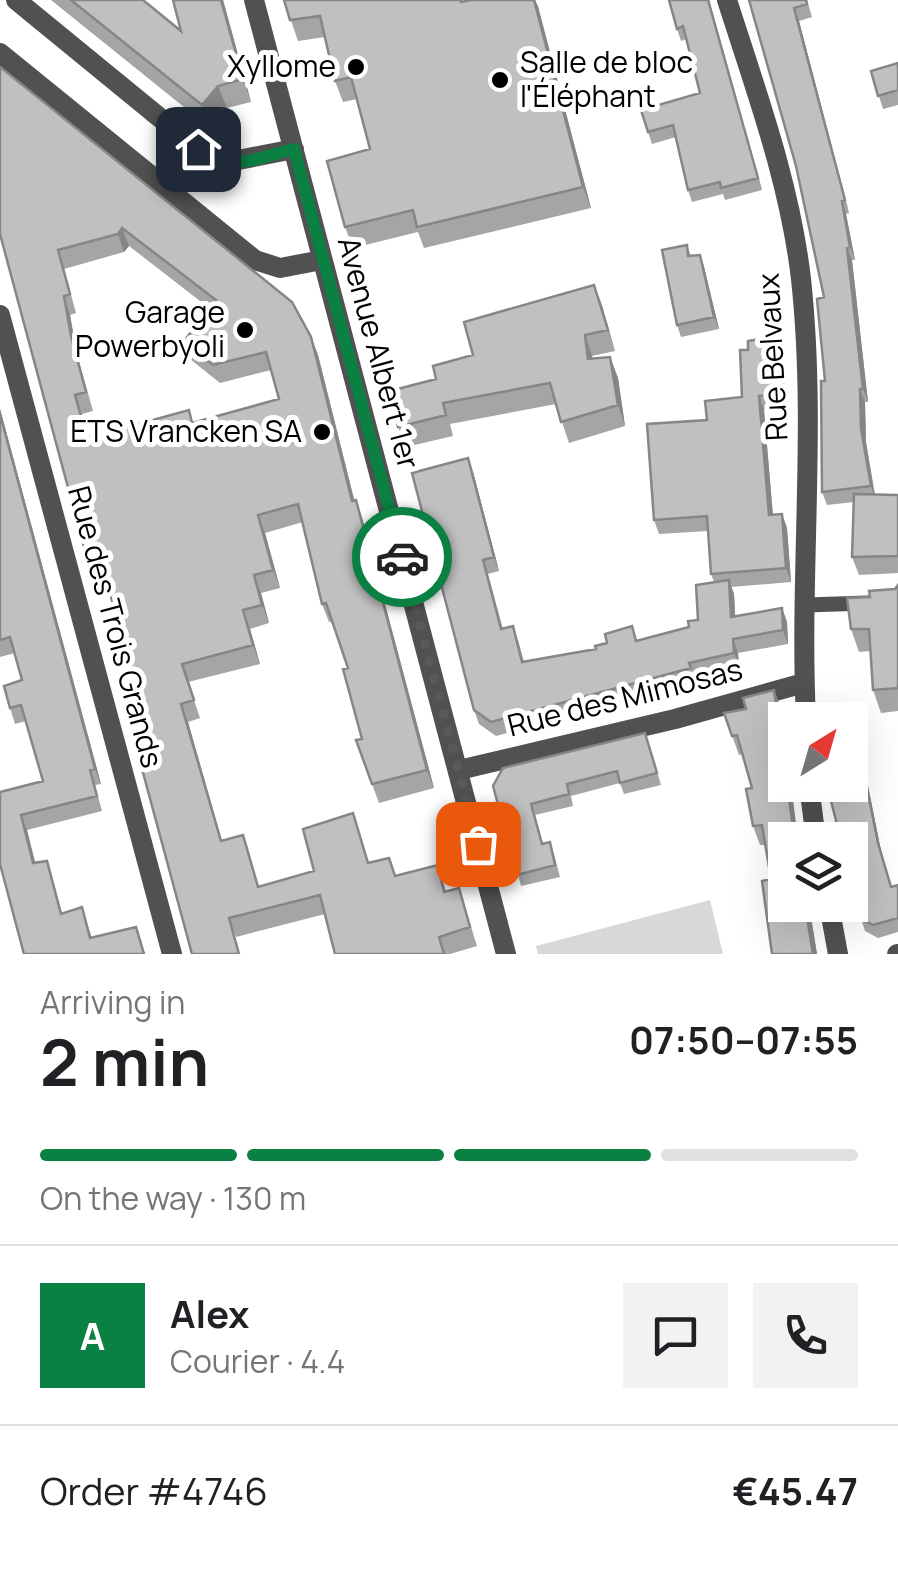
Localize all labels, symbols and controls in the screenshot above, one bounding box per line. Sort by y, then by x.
place label: Salle de bloc l'Éléphant [520,41,693,116]
place label: Xyllome [227,45,336,86]
marker: Xyllome [345,56,367,78]
marker: Salle de bloc l'Éléphant [489,69,511,91]
pin [156,107,241,192]
icon: home [171,122,226,177]
street label: Avenue Albert 1er [329,232,430,473]
street label: Rue Belvaux [747,272,796,442]
place label: Garage Powerbyoli [75,291,225,366]
marker: Garage Powerbyoli [234,319,256,341]
place label: ETS Vrancken SA [70,410,302,451]
marker: ETS Vrancken SA [311,421,333,443]
street label: Rue des Trois Grands [59,481,174,772]
courier [352,507,452,607]
icon: car [375,530,430,585]
street label: Rue des Mimosas [503,648,746,746]
north arrow [768,702,868,802]
map controls [768,702,868,922]
pin [436,802,521,887]
icon: bag [451,817,506,872]
button: layers [768,822,868,922]
text: Arriving in [40,980,185,1024]
text: 07:50–07:55 [629,1013,858,1065]
text: 2 min [40,1017,209,1106]
text: On the way · 130 m [40,1176,306,1220]
button: chat [623,1283,728,1388]
button: phone [753,1283,858,1388]
text: Alex [170,1287,249,1339]
text: A [80,1309,105,1361]
text: Courier · 4.4 [170,1339,345,1383]
text: Order #4746 [40,1464,268,1516]
text: €45.47 [733,1464,858,1516]

